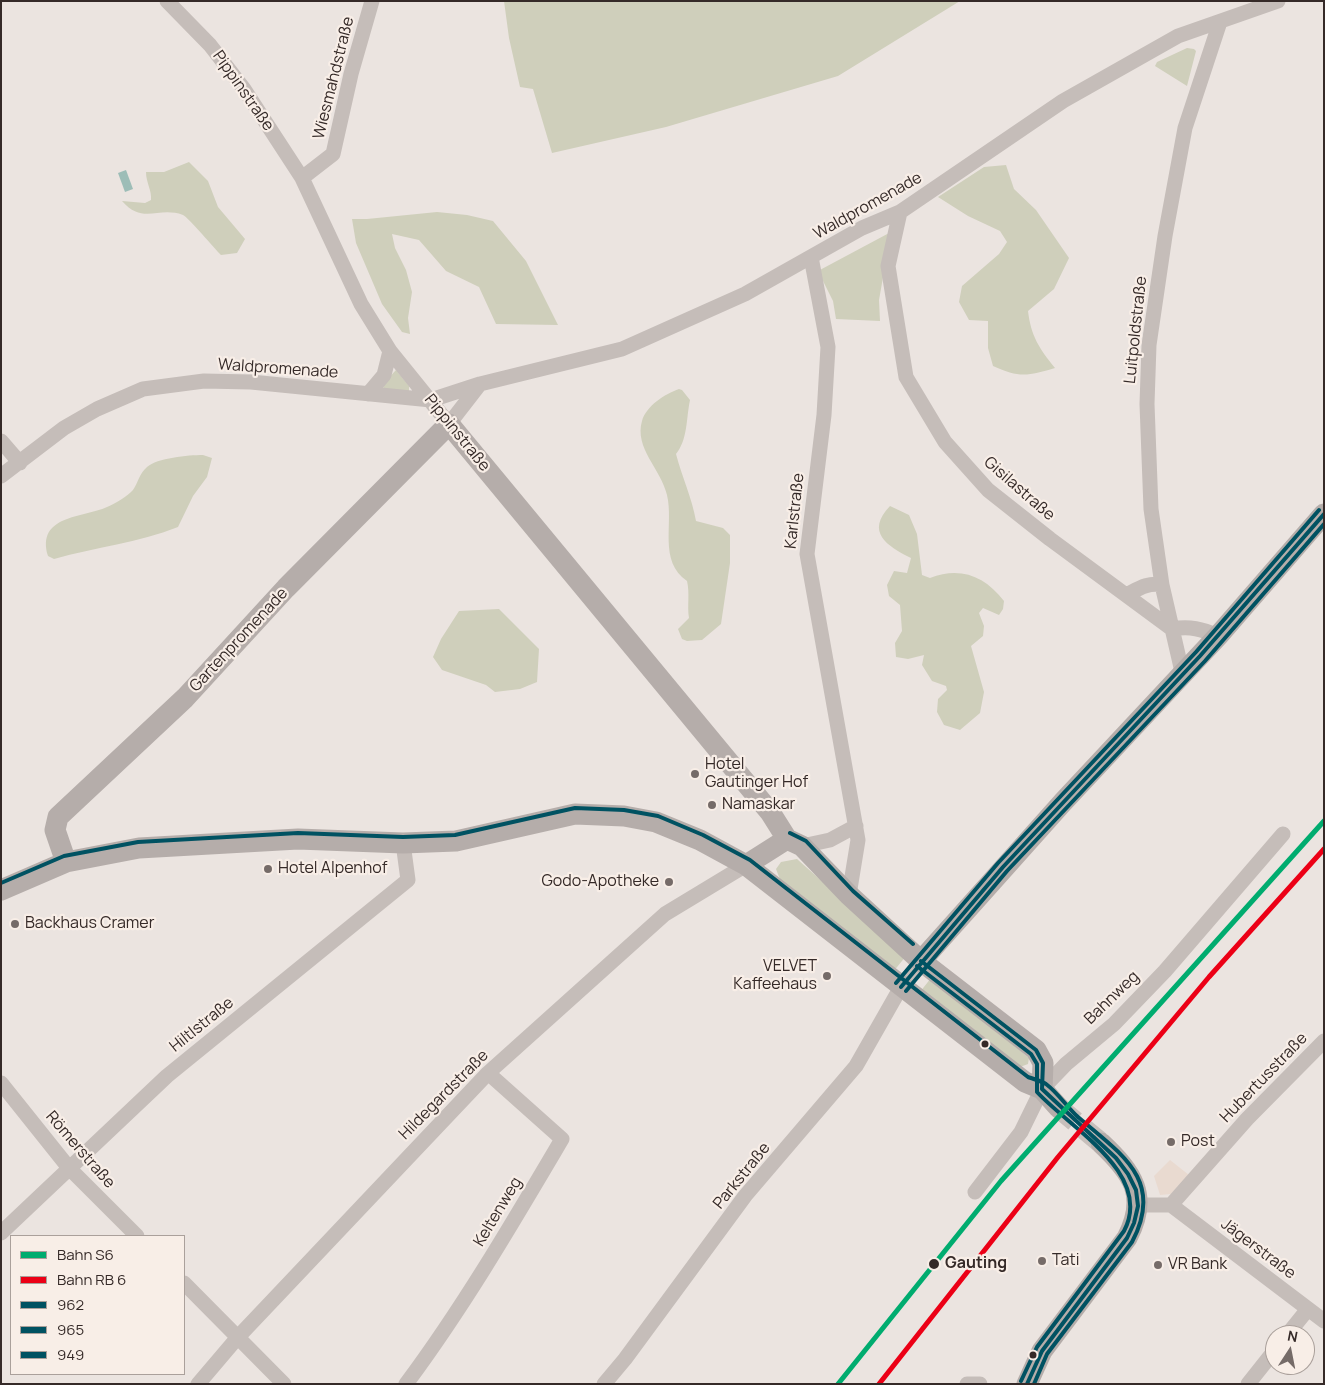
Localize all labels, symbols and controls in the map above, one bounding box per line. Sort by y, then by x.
street label: Wiesmahdstraße [309,15,359,141]
street label: Pippinstraße [208,47,278,135]
street label: Waldpromenade [811,168,925,244]
street label: Luitpoldstraße [1121,275,1151,385]
street label: Waldpromenade [217,355,339,383]
street label: Pippinstraße [420,391,494,475]
street label: Gisilastraße [980,453,1058,525]
street label: Karlstraße [781,472,809,550]
street label: Gartenpromenade [186,584,292,696]
place label: Hotel Gautinger Hof [705,755,808,793]
marker: Hotel Gautinger Hof [689,768,701,780]
place label: Namaskar [722,795,795,815]
marker: Namaskar [706,799,718,811]
place label: Hotel Alpenhof [278,859,387,879]
marker: Hotel Alpenhof [262,863,274,875]
place label: Godo-Apotheke [541,872,659,892]
marker: Godo-Apotheke [663,876,675,888]
place label: Backhaus Cramer [25,914,154,934]
marker: Backhaus Cramer [9,918,21,930]
place label: VELVET Kaffeehaus [733,957,817,995]
street label: Bahnweg [1081,967,1143,1029]
marker: VELVET Kaffeehaus [821,970,833,982]
street label: Hiltlstraße [166,993,238,1057]
street label: Hubertusstraße [1216,1029,1312,1127]
unlabelled marker [980,1039,990,1049]
street label: Hildegardstraße [395,1046,493,1144]
street label: Römerstraße [41,1107,119,1193]
place label: Post [1181,1132,1215,1152]
marker: Post [1165,1136,1177,1148]
street label: Parkstraße [709,1139,775,1213]
street label: Keltenweg [470,1174,526,1250]
street label: Jägerstraße [1217,1215,1299,1283]
legend [10,1235,185,1375]
text: Bahn S6 [57,1244,114,1265]
place label: Tati [1052,1251,1079,1271]
place label: Gauting [945,1254,1007,1274]
marker: Tati [1036,1255,1048,1267]
place label: VR Bank [1168,1255,1227,1275]
marker: Gauting [927,1257,941,1271]
marker: VR Bank [1152,1259,1164,1271]
text: Bahn RB 6 [57,1269,126,1290]
text: 962 [57,1294,84,1315]
text: 965 [57,1319,84,1340]
north arrow [1265,1325,1315,1375]
text: N [1286,1325,1300,1346]
text: 949 [57,1344,84,1365]
unlabelled marker [1028,1350,1038,1360]

